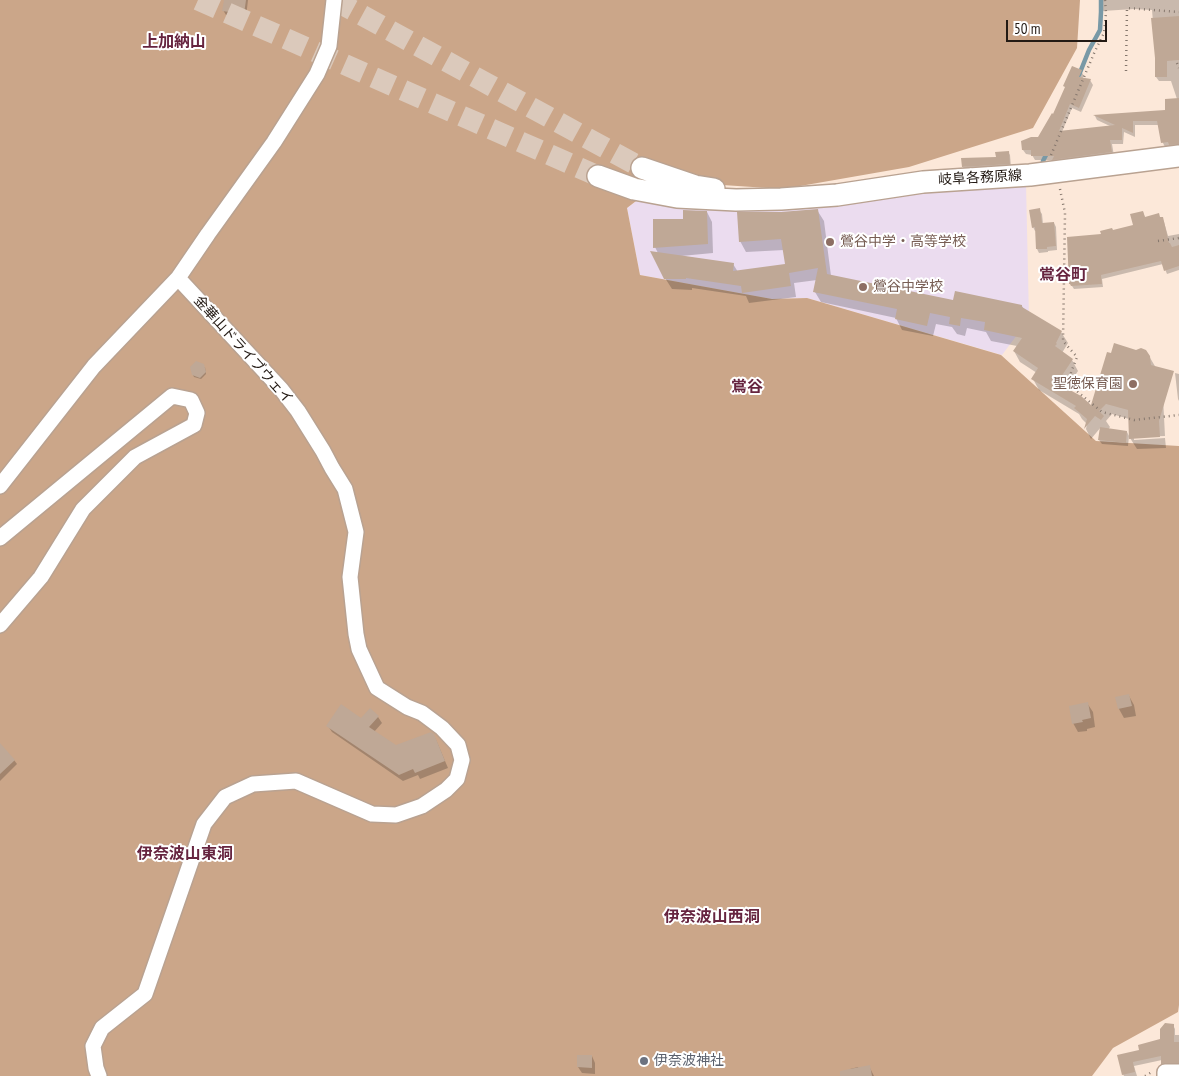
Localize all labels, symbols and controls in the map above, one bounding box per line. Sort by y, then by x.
scale bar [1009,10,1110,42]
text: 50 m [1014,19,1040,38]
district label: 上加納山 [142,32,206,52]
street label: 岐阜各務原線 [938,167,1022,189]
place label: 鶯谷中学・高等学校 [840,234,966,250]
marker: 鶯谷中学・高等学校 [824,236,836,248]
district label: 鴬谷町 [1039,265,1087,285]
place label: 鶯谷中学校 [873,279,943,295]
marker: 鶯谷中学校 [857,281,869,293]
street label: 金華山ドライブウェイ [190,292,296,408]
place label: 聖徳保育園 [1053,376,1123,392]
district label: 鴬谷 [731,377,763,397]
marker: 聖徳保育園 [1127,378,1139,390]
district label: 伊奈波山東洞 [137,844,233,864]
district label: 伊奈波山西洞 [664,907,760,927]
place label: 伊奈波神社 [654,1053,724,1069]
marker: 伊奈波神社 [638,1055,650,1067]

